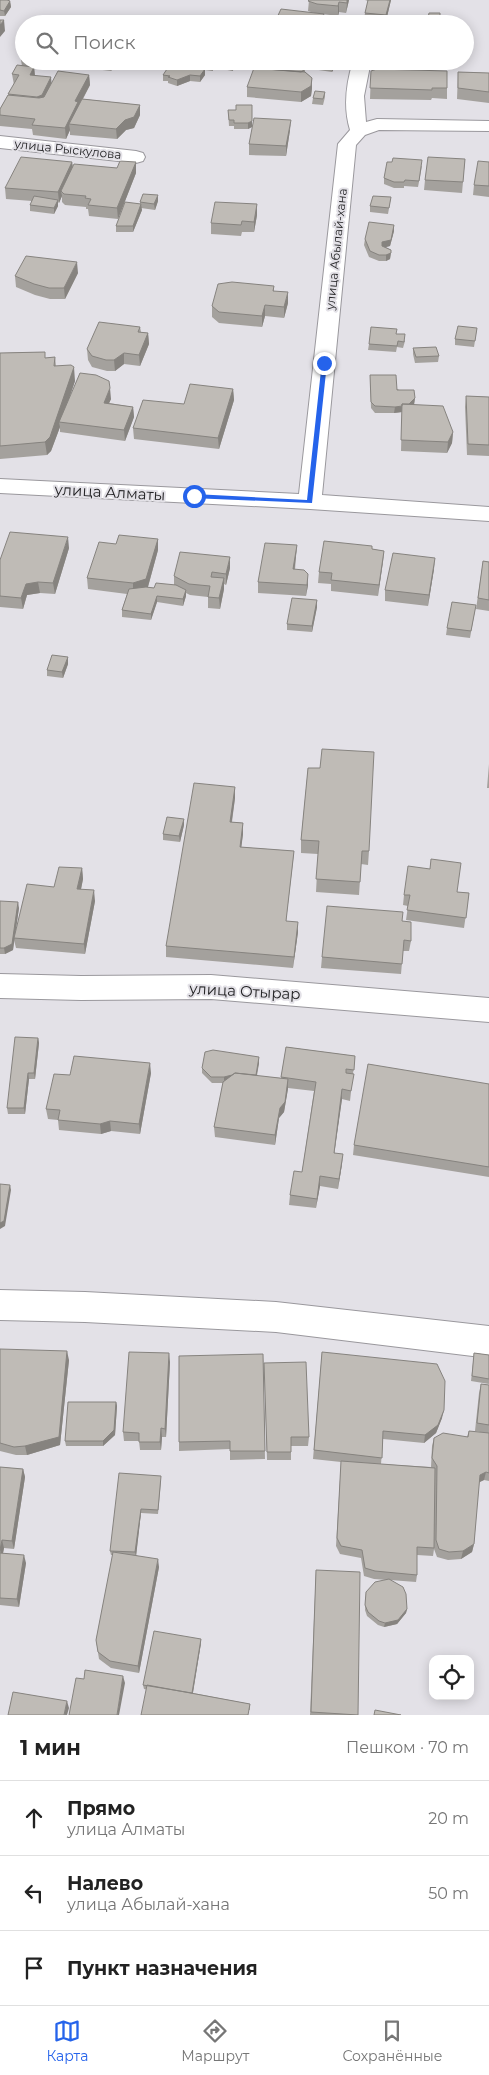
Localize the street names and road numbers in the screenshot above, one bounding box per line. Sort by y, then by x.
street label: улица Рыскулова [13,136,122,162]
street label: улица Абылай-хана [322,187,350,312]
street label: улица Алматы [53,480,166,504]
street label: улица Отырар [188,979,301,1003]

